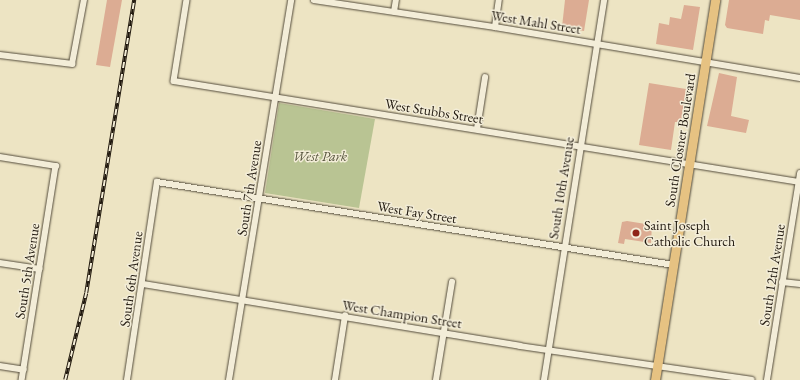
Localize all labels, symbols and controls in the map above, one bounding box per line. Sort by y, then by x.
street label: West Mahl Street [490,7,582,37]
street label: South Closner Boulevard [661,72,699,208]
street label: West Stubbs Street [384,95,484,127]
street label: South 10th Avenue [545,136,577,240]
street label: South 7th Avenue [233,139,265,237]
park label: West Park [293,148,347,164]
street label: West Fay Street [376,197,458,227]
place label: Saint Joseph Catholic Church [644,217,735,250]
street label: South 5th Avenue [11,222,43,320]
street label: South 12th Avenue [756,223,788,327]
marker: Saint Joseph Catholic Church [631,228,641,238]
street label: South 6th Avenue [116,230,146,328]
street label: West Champion Street [341,296,463,332]

